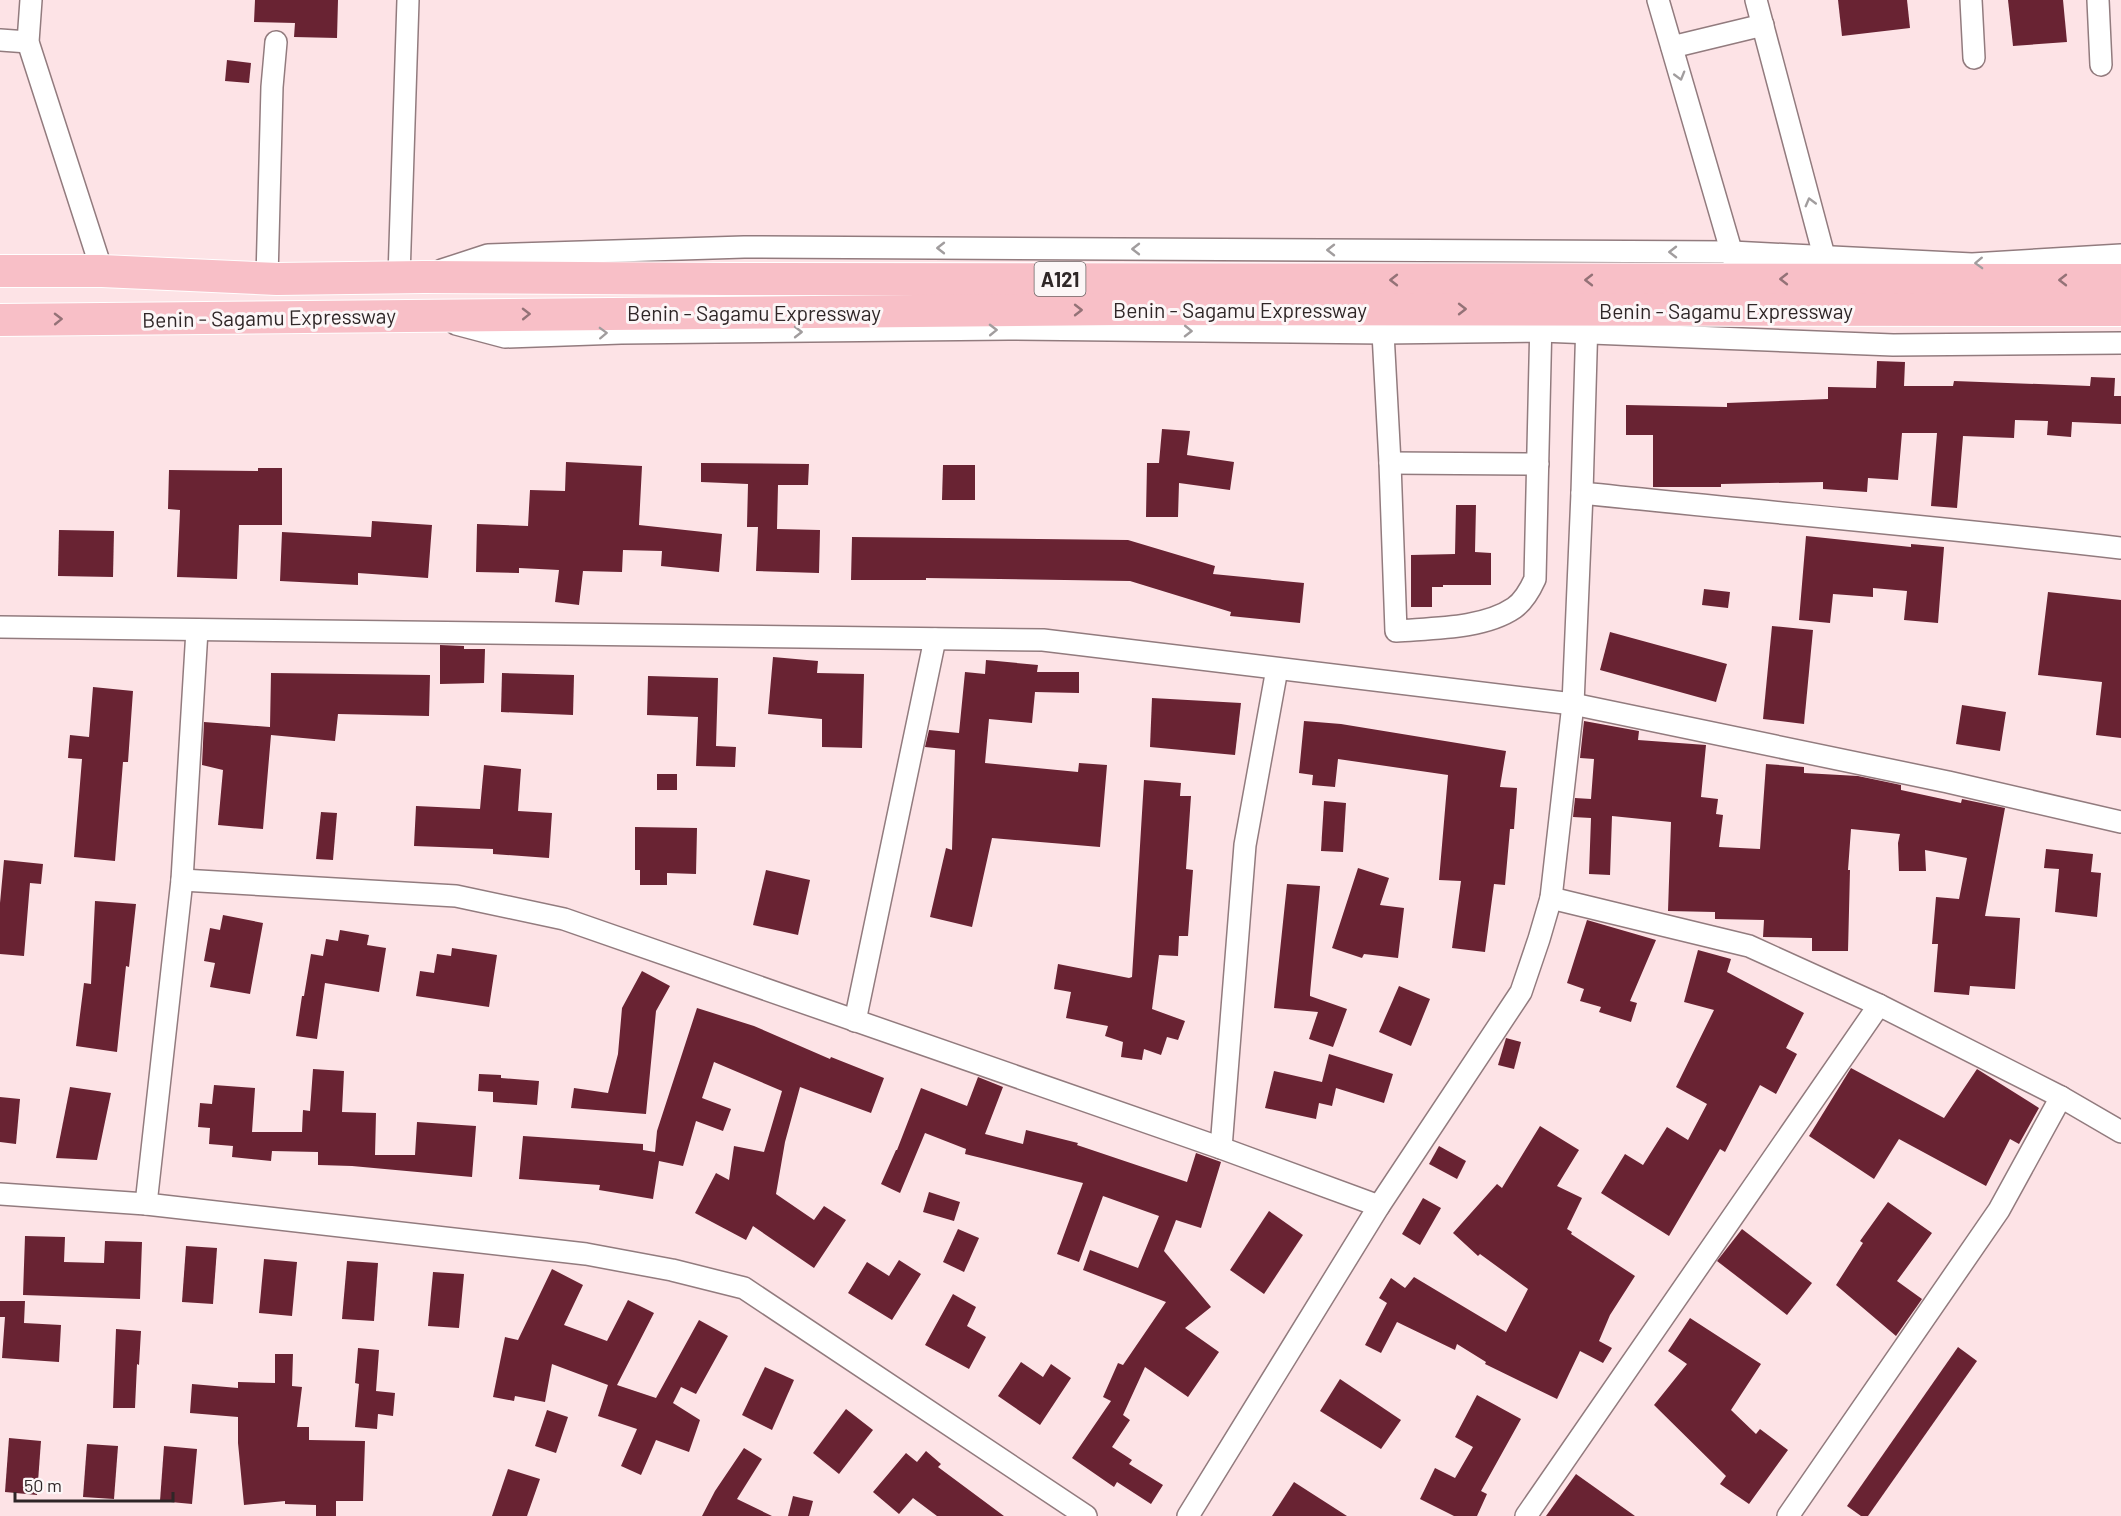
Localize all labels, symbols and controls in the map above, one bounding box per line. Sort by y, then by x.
one-way arrow [1673,70,1685,81]
one-way arrow [1805,197,1818,207]
one-way arrow [937,242,946,254]
one-way arrow [1132,243,1141,255]
one-way arrow [1327,244,1336,256]
one-way arrow [1669,246,1678,258]
one-way arrow [1974,257,1983,270]
road number: A121 [1034,262,1086,296]
one-way arrow [1779,273,1788,285]
one-way arrow [1389,274,1398,286]
one-way arrow [1584,274,1593,286]
one-way arrow [2058,274,2067,286]
street label: Benin - Sagamu Expressway [1113,297,1367,322]
street label: Benin - Sagamu Expressway [1599,298,1853,323]
street label: Benin - Sagamu Expressway [627,300,881,325]
street label: Benin - Sagamu Expressway [142,302,397,332]
one-way arrow [1074,303,1083,316]
one-way arrow [1458,303,1467,315]
one-way arrow [522,308,531,321]
one-way arrow [54,313,63,325]
one-way arrow [988,324,997,336]
one-way arrow [1183,325,1192,337]
one-way arrow [793,326,802,338]
one-way arrow [598,327,607,340]
scale bar [15,1465,172,1503]
text: 50 m [24,1474,62,1496]

